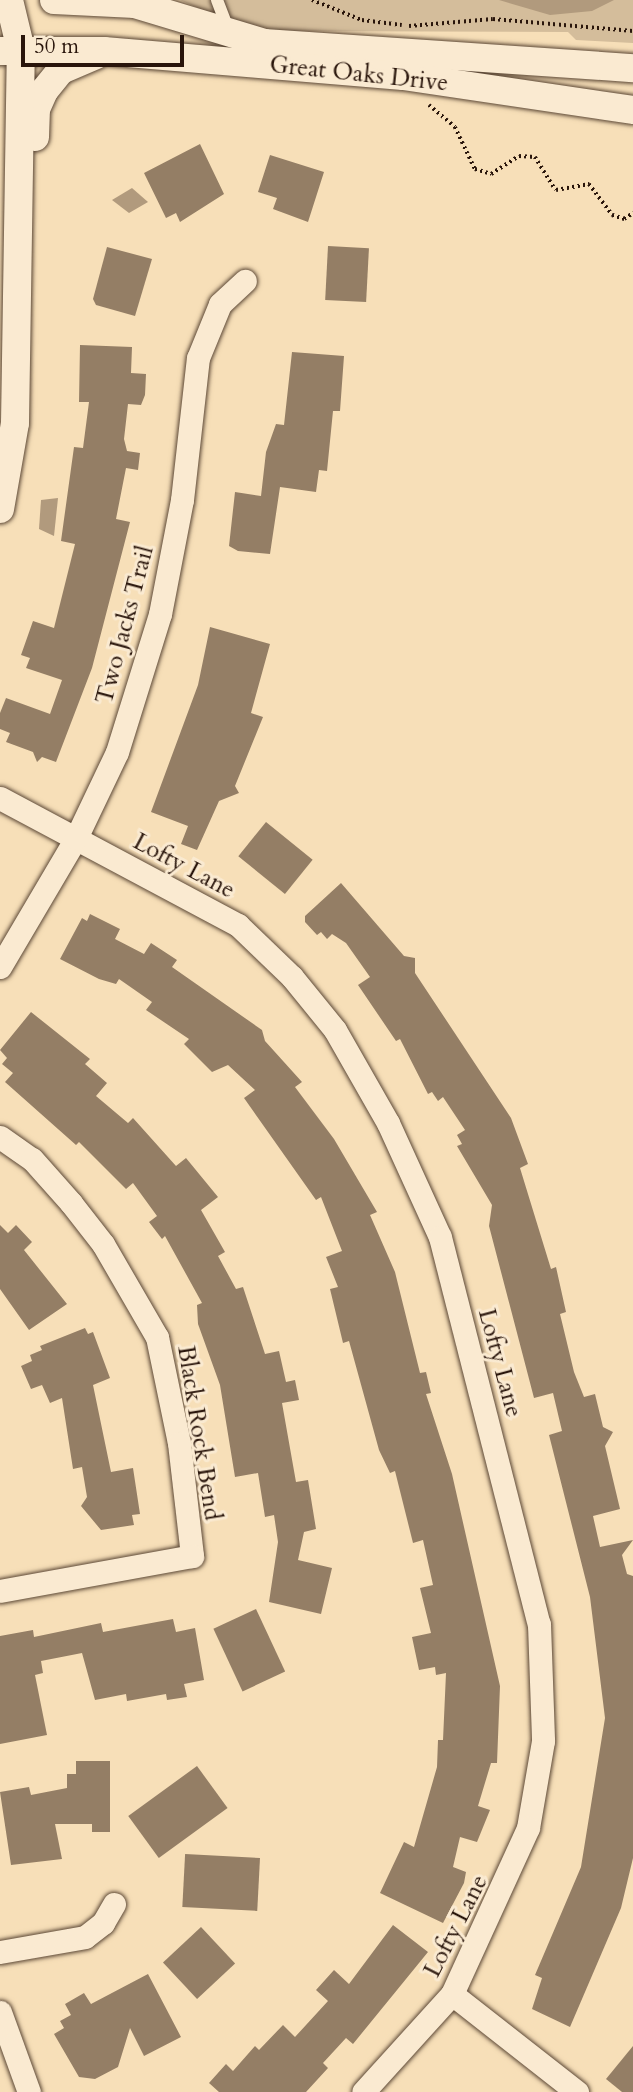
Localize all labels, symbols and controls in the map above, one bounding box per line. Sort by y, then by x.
scale bar [24,21,187,65]
text: 50 m [34,32,79,61]
street label: Great Oaks Drive [268,50,450,98]
street label: Two Jacks Trail [90,543,160,707]
street label: Lofty Lane [128,827,240,905]
street label: Lofty Lane [472,1306,528,1420]
street label: Black Rock Bend [171,1344,227,1522]
street label: Lofty Lane [418,1870,494,1982]

